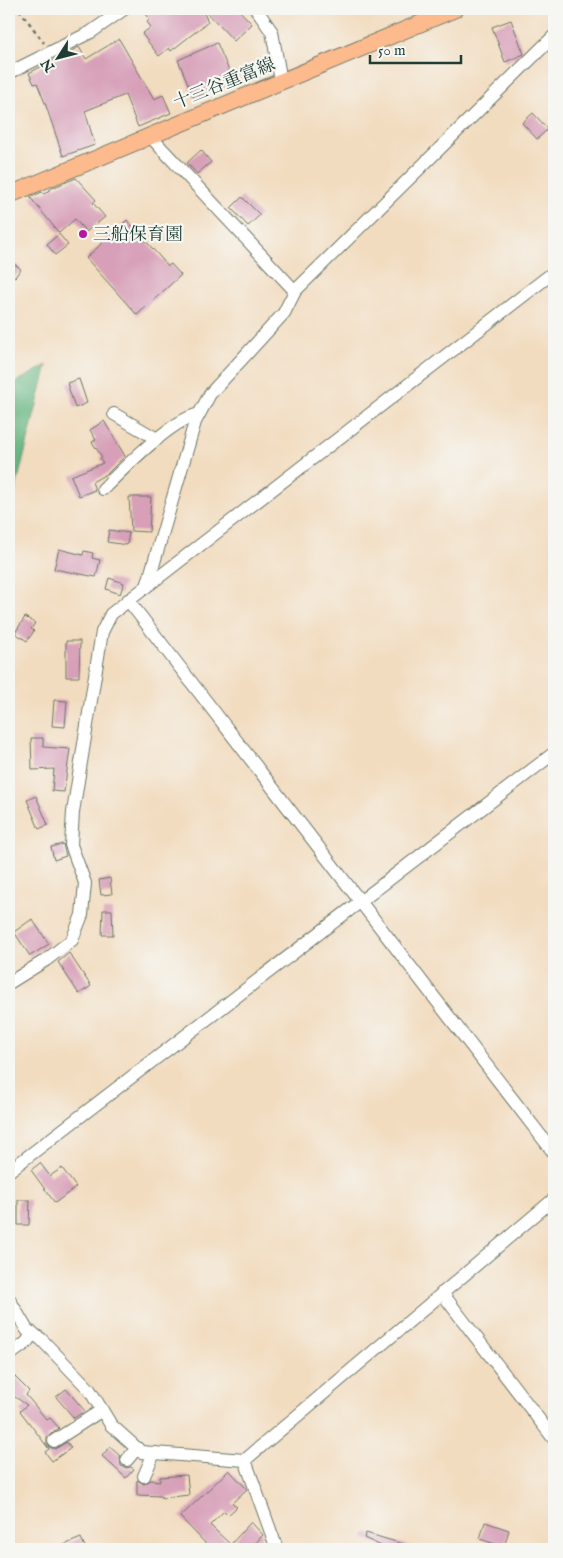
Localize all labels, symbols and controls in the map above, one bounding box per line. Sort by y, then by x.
north arrow [32,32,82,82]
scale bar [370,32,462,64]
text: 50 m [378,41,406,60]
street label: 十三谷重富線 [170,53,279,115]
text: N [37,55,60,76]
place label: 三船保育園 [93,224,183,247]
marker: 三船保育園 [77,228,89,240]

